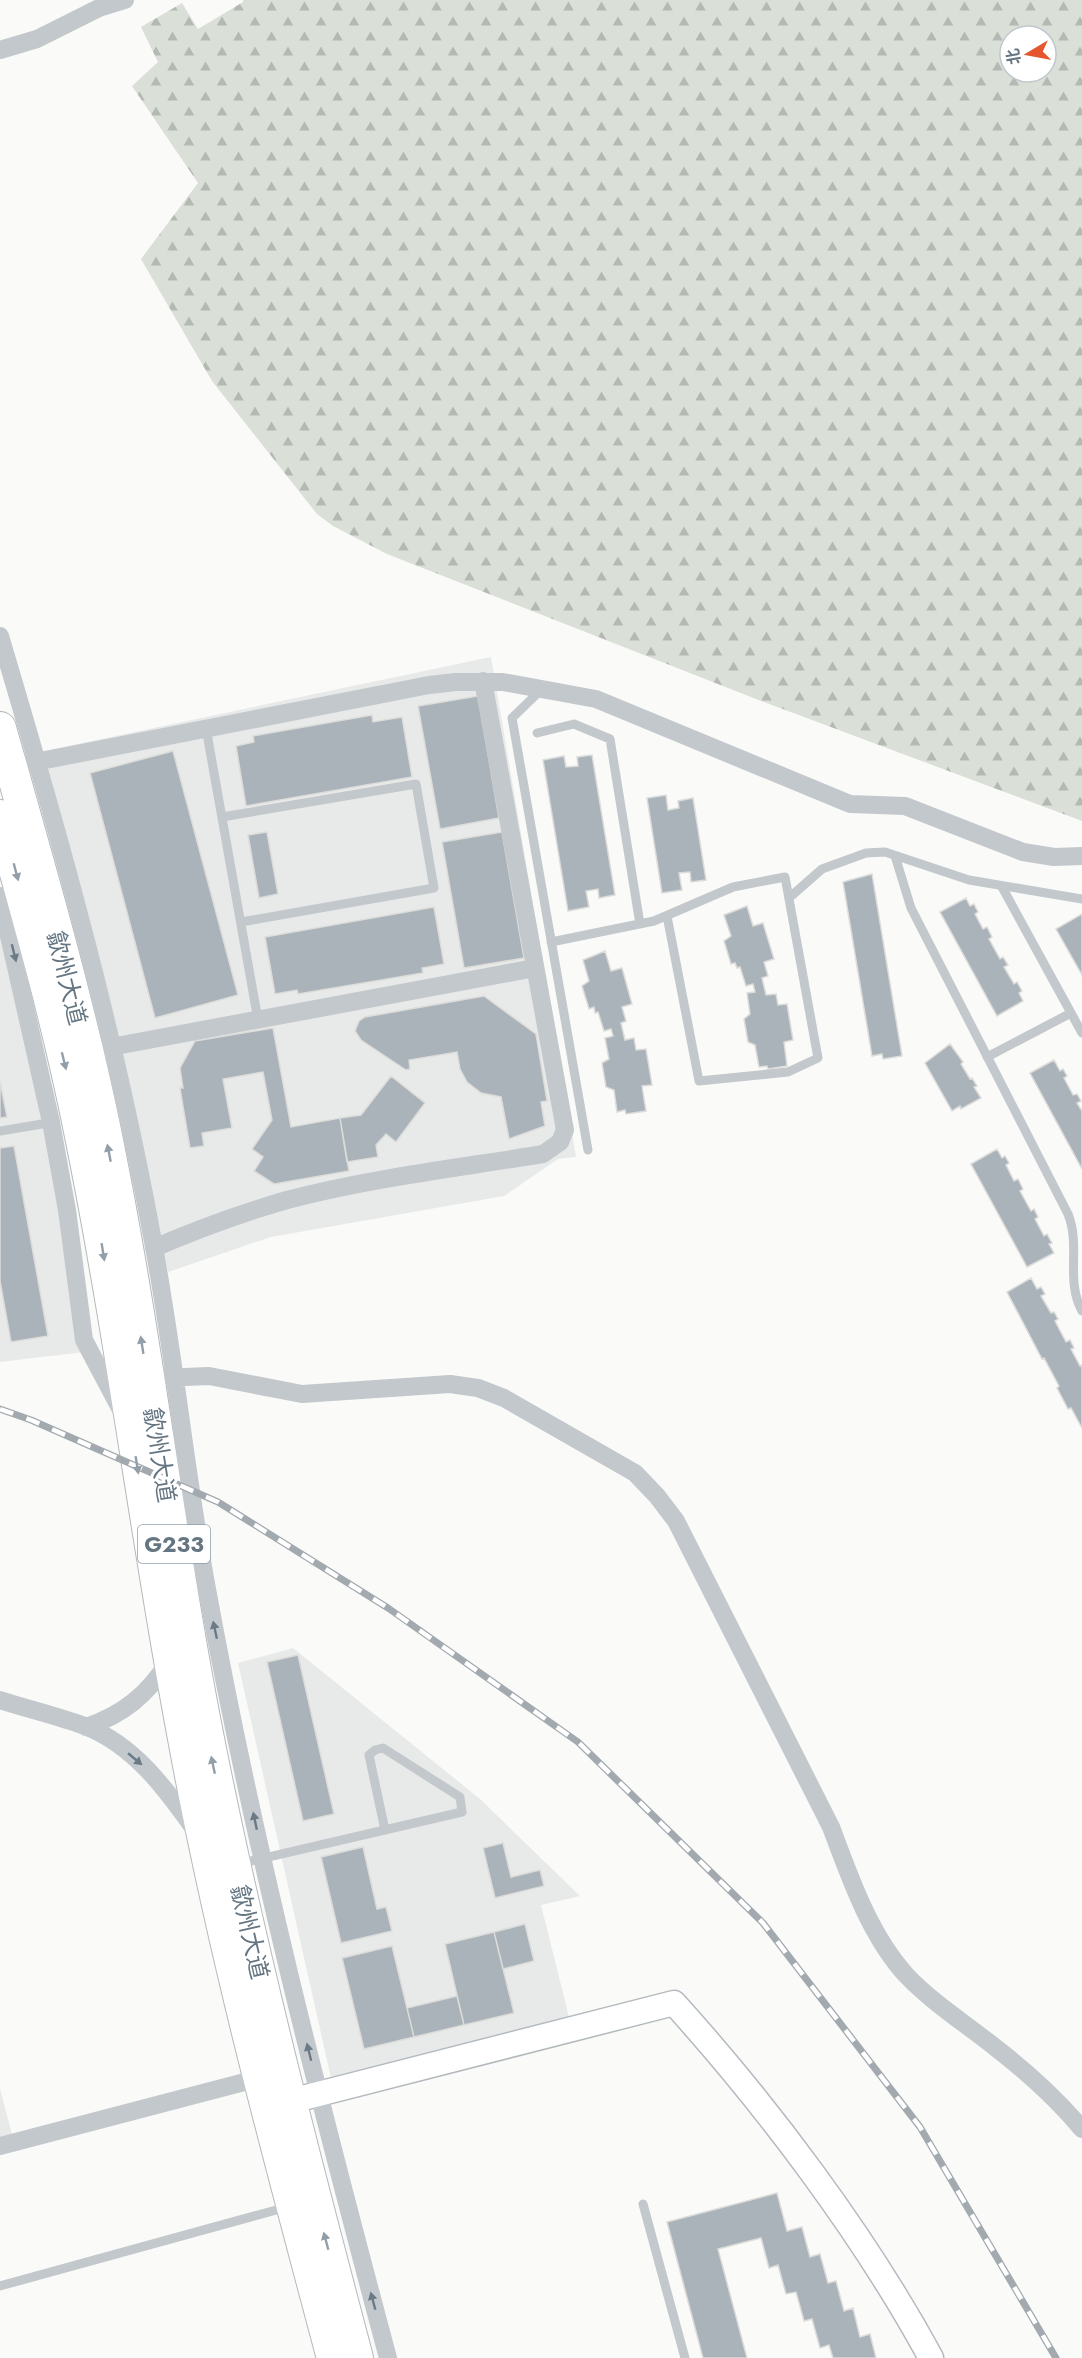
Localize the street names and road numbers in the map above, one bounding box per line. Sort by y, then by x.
street label: 歙州大道 [38,927,96,1029]
street label: 歙州大道 [135,1405,185,1505]
road number: G233 [138,1525,210,1563]
street label: 歙州大道 [222,1881,278,1983]

